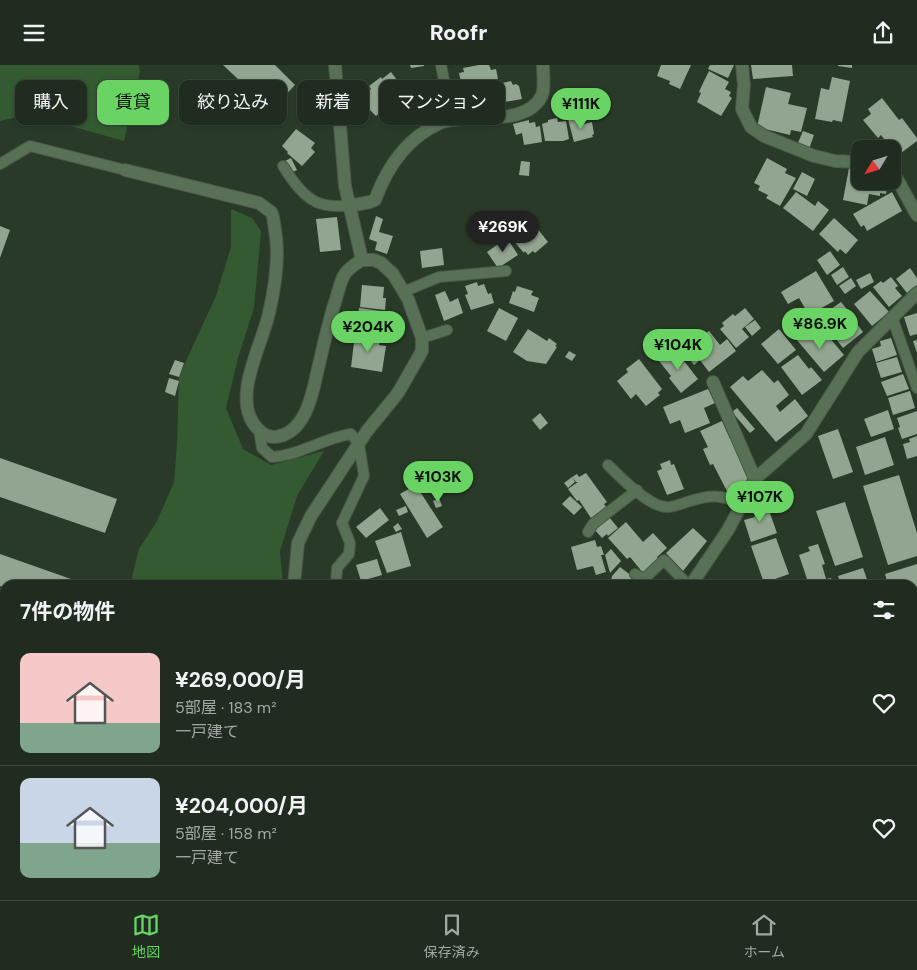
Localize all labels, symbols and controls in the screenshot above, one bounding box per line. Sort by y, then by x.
text: Roofr [430,18,487,47]
icon: menu [20,19,48,47]
icon: share [869,19,897,47]
chip: 購入 [15,80,87,125]
chip: 賃貸 [97,80,169,125]
chip: 絞り込み [179,80,287,125]
chip: 新着 [297,80,369,125]
chip: マンション [379,80,505,125]
pin: ¥111K [546,87,616,130]
text: ¥111K [562,93,600,114]
north arrow [851,140,901,190]
map controls [851,140,901,190]
pin: ¥269K [468,211,538,253]
text: ¥269K [478,216,528,237]
pin: ¥86.9K [779,307,861,350]
pin: ¥204K [333,311,403,353]
text: ¥86.9K [793,313,847,334]
text: ¥204K [342,316,394,337]
pin: ¥104K [643,329,713,371]
text: ¥104K [654,334,702,355]
pin: ¥103K [403,461,473,503]
text: ¥103K [414,466,462,487]
pin: ¥107K [725,481,795,523]
text: ¥107K [737,486,783,507]
icon: filters [870,596,898,624]
text: 7件の物件 [20,598,115,626]
text: ¥269,000/月 [175,666,306,694]
icon: home [60,673,120,733]
icon: heart [870,689,898,717]
text: 5部屋 · 183 m² [175,697,276,718]
text: 一戸建て [175,721,239,742]
text: ¥204,000/月 [175,792,308,820]
icon: home [60,798,120,858]
icon: heart [870,814,898,842]
text: 5部屋 · 158 m² [175,823,277,844]
text: 一戸建て [175,847,239,868]
tab: 地図 [132,911,160,961]
tab: 保存済み [424,911,480,961]
tab: ホーム [743,911,785,961]

